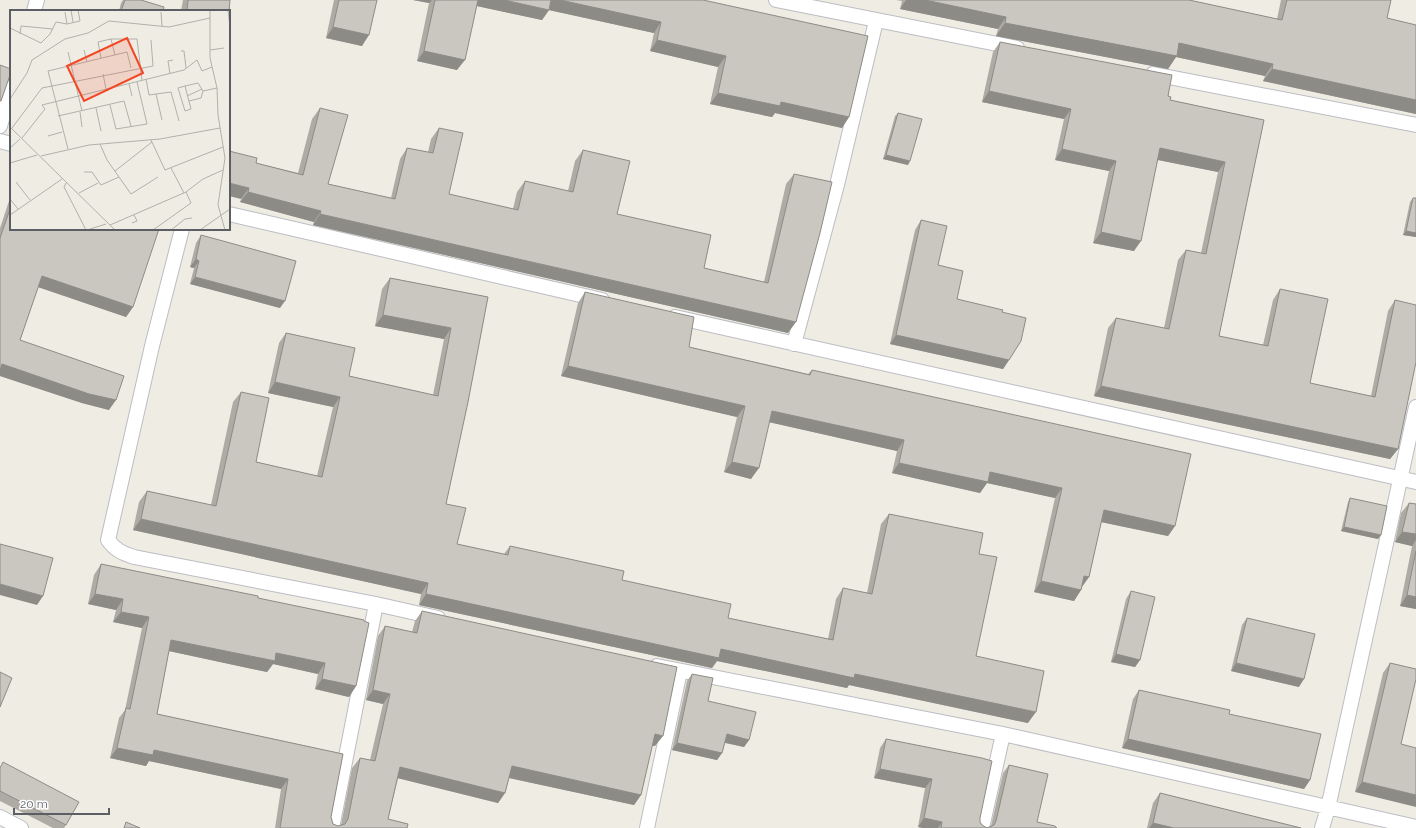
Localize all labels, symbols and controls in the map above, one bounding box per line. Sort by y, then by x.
inset map [10,10,230,230]
scale bar [14,790,109,816]
text: 20 m [20,797,48,811]

